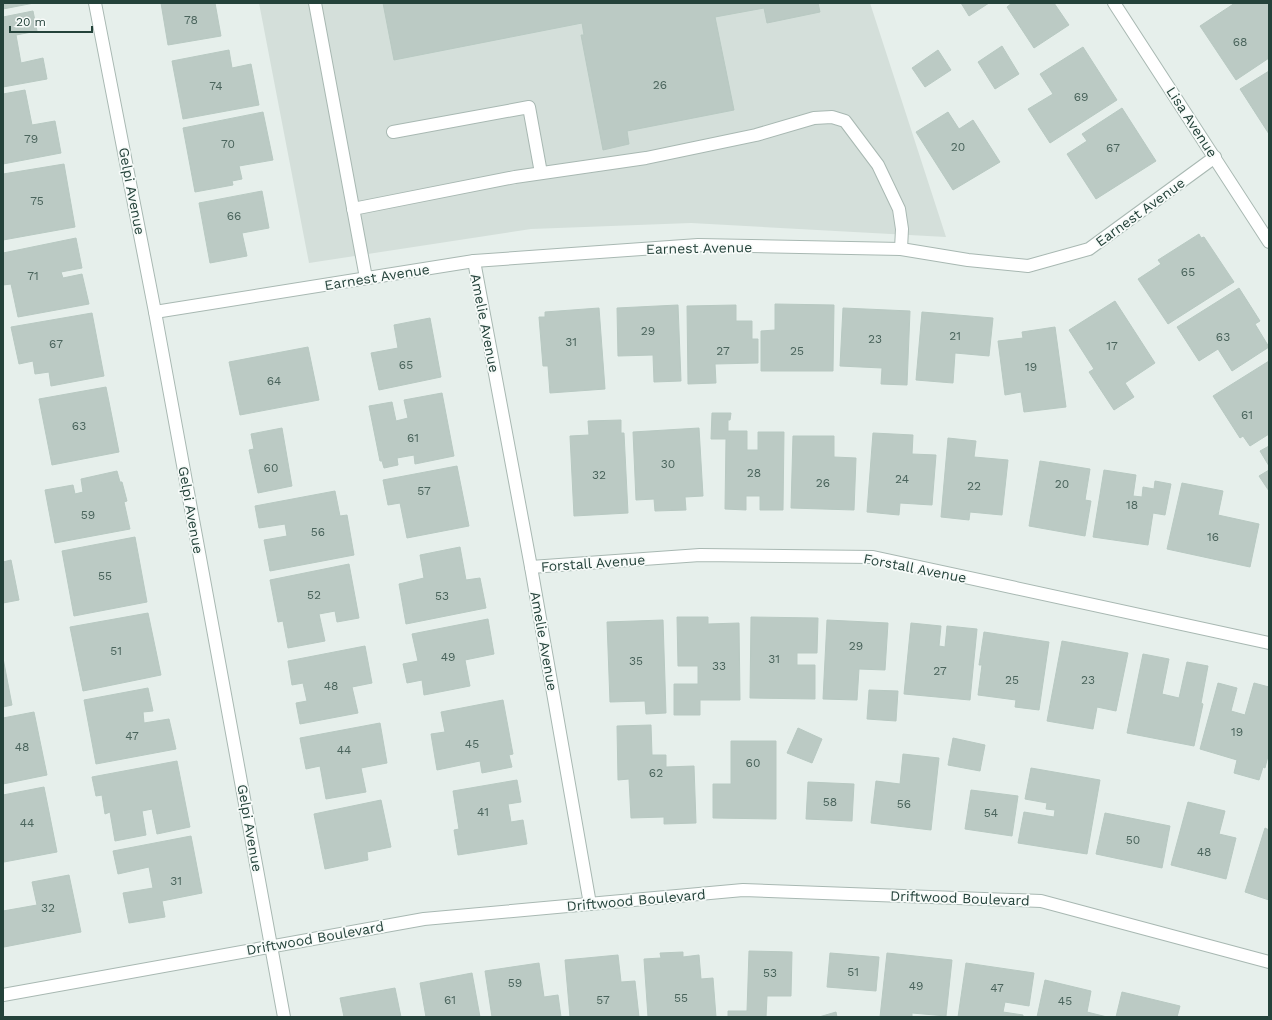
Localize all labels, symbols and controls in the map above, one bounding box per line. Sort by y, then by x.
scale bar [10,8,92,34]
house number: 78 [184,13,198,27]
text: 20 m [16,15,46,29]
house number: 68 [1233,35,1247,49]
house number: 26 [653,78,667,92]
house number: 74 [209,79,223,93]
street label: Lisa Avenue [1163,84,1221,160]
house number: 69 [1074,90,1088,104]
house number: 79 [24,132,38,146]
house number: 70 [221,137,235,151]
house number: 20 [951,140,965,154]
house number: 67 [1106,141,1120,155]
street label: Gelpi Avenue [116,146,148,236]
street label: Earnest Avenue [1092,174,1188,250]
house number: 75 [30,194,44,208]
house number: 66 [227,209,241,223]
street label: Earnest Avenue [646,239,752,257]
street label: Earnest Avenue [323,261,431,293]
house number: 65 [1181,265,1195,279]
house number: 71 [27,269,39,283]
street label: Amelie Avenue [468,272,502,374]
house number: 29 [641,324,655,338]
house number: 21 [949,329,961,343]
house number: 63 [1216,330,1230,344]
house number: 23 [868,332,882,346]
house number: 31 [565,335,577,349]
house number: 67 [49,337,63,351]
house number: 17 [1106,339,1118,353]
house number: 27 [716,344,730,358]
house number: 25 [790,344,804,358]
house number: 65 [399,358,413,372]
house number: 19 [1025,360,1037,374]
house number: 64 [267,374,281,388]
house number: 61 [1241,408,1253,422]
house number: 63 [72,419,86,433]
house number: 61 [407,431,419,445]
house number: 30 [661,457,675,471]
house number: 60 [264,461,278,475]
street label: Gelpi Avenue [175,465,207,555]
house number: 28 [747,466,761,480]
house number: 32 [592,468,606,482]
house number: 24 [895,472,909,486]
house number: 26 [816,476,830,490]
house number: 20 [1055,477,1069,491]
house number: 22 [967,479,981,493]
house number: 57 [417,484,431,498]
house number: 18 [1126,498,1138,512]
house number: 59 [81,508,95,522]
house number: 56 [311,525,325,539]
house number: 16 [1207,530,1219,544]
street label: Forstall Avenue [862,550,968,586]
street label: Forstall Avenue [540,551,646,575]
house number: 55 [98,569,112,583]
house number: 52 [307,588,321,602]
house number: 53 [435,589,449,603]
street label: Amelie Avenue [527,590,561,692]
house number: 29 [849,639,863,653]
house number: 51 [110,644,122,658]
house number: 49 [441,650,455,664]
house number: 31 [768,652,780,666]
house number: 35 [629,654,643,668]
house number: 33 [712,659,726,673]
house number: 27 [933,664,947,678]
house number: 25 [1005,673,1019,687]
house number: 23 [1081,673,1095,687]
house number: 48 [324,679,338,693]
house number: 19 [1231,725,1243,739]
house number: 47 [125,729,139,743]
house number: 45 [465,737,479,751]
house number: 48 [15,740,29,754]
house number: 44 [337,743,351,757]
house number: 60 [746,756,760,770]
house number: 62 [649,766,663,780]
street label: Gelpi Avenue [234,783,266,873]
house number: 58 [823,795,837,809]
house number: 56 [897,797,911,811]
house number: 41 [477,805,489,819]
house number: 54 [984,806,998,820]
house number: 44 [20,816,34,830]
house number: 50 [1126,833,1140,847]
house number: 48 [1197,845,1211,859]
house number: 31 [170,874,182,888]
street label: Driftwood Boulevard [566,886,706,914]
street label: Driftwood Boulevard [890,888,1030,908]
house number: 32 [41,901,55,915]
street label: Driftwood Boulevard [245,918,385,958]
house number: 51 [847,965,859,979]
house number: 53 [763,966,777,980]
house number: 59 [508,976,522,990]
house number: 49 [909,979,923,993]
house number: 47 [990,981,1004,995]
house number: 55 [674,991,688,1005]
house number: 61 [444,993,456,1007]
house number: 57 [596,993,610,1007]
house number: 45 [1058,994,1072,1008]

